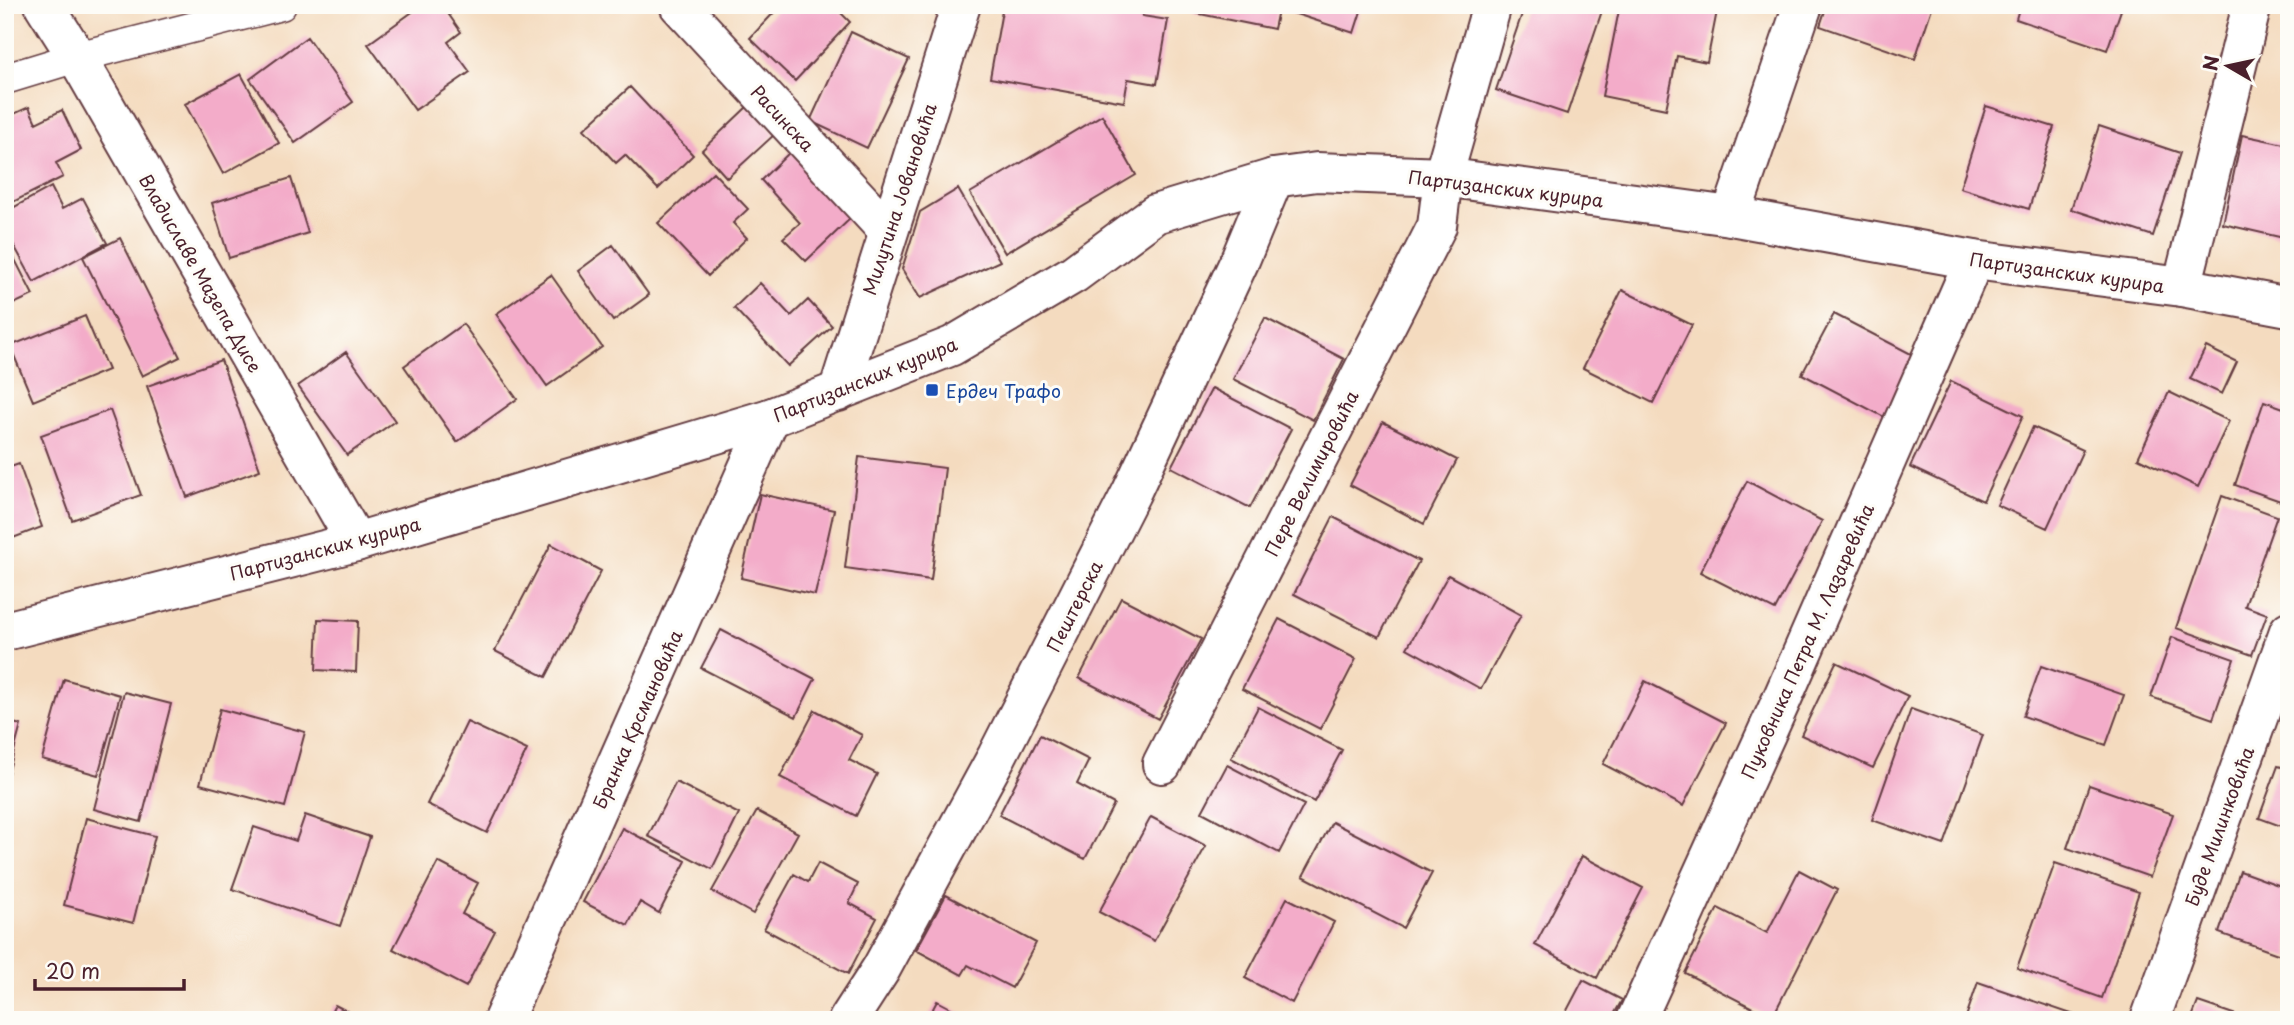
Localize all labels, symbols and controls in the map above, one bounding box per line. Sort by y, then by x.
north arrow [2192,32,2262,102]
text: N [2195,54,2225,73]
street label: Расинска [745,79,821,158]
street label: Милутина Јовановића [855,99,943,298]
street label: Партизанских курира [1407,163,1606,213]
street label: Владиславе Мазепа Дисе [133,169,269,377]
street label: Партизанских курира [1968,245,2167,299]
street label: Партизанских курира [769,329,962,428]
place label: Ердеч Трафо [946,377,1061,404]
marker: Ердеч Трафо [924,382,940,398]
street label: Пере Велимировића [1257,385,1365,561]
street label: Пуковника Петра М. Лазаревића [1734,498,1880,783]
street label: Партизанских курира [227,509,424,586]
street label: Пештерска [1039,555,1109,657]
street label: Бранка Крсмановића [585,625,689,813]
street label: Буде Милинковића [2178,742,2261,909]
scale bar [35,948,184,992]
text: 20 m [46,954,100,986]

